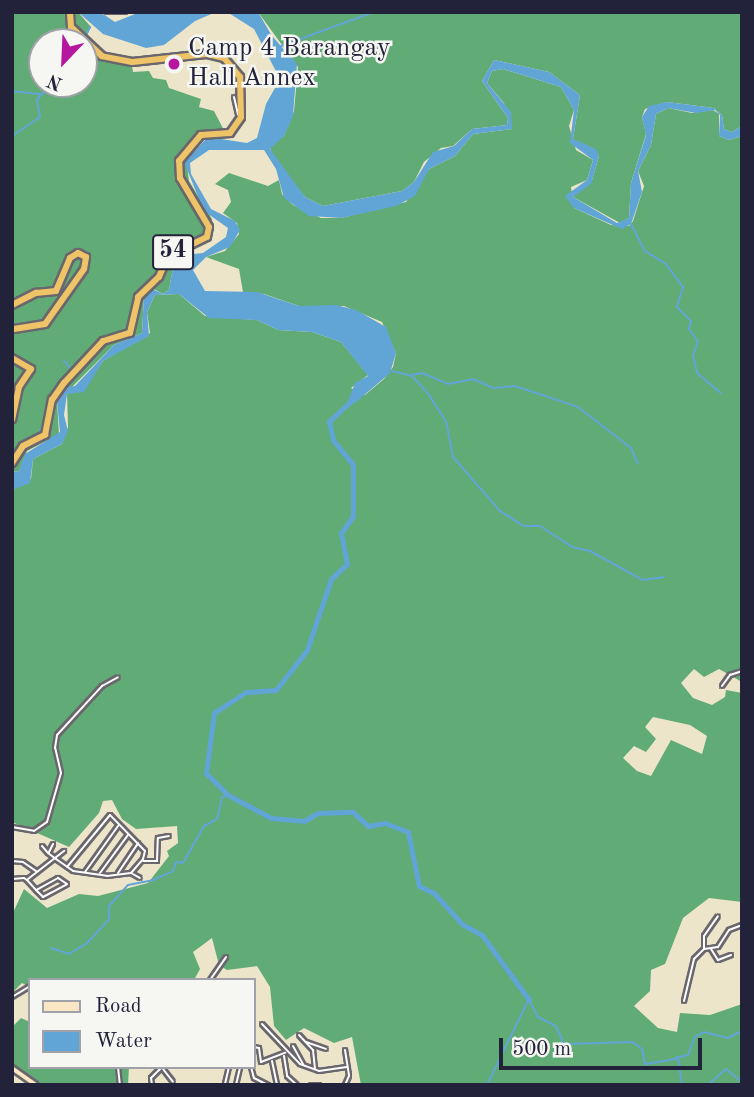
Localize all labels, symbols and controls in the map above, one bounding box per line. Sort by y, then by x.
north arrow [28,28,98,98]
place label: Camp 4 Barangay Hall Annex [188,33,391,94]
marker: Camp 4 Barangay Hall Annex [166,56,182,72]
text: N [45,69,66,93]
road number: 54 [152,232,194,272]
legend [28,978,256,1069]
text: Road [95,996,142,1017]
scale bar [502,1024,705,1068]
text: Water [95,1031,152,1052]
text: 500 m [512,1039,571,1060]

